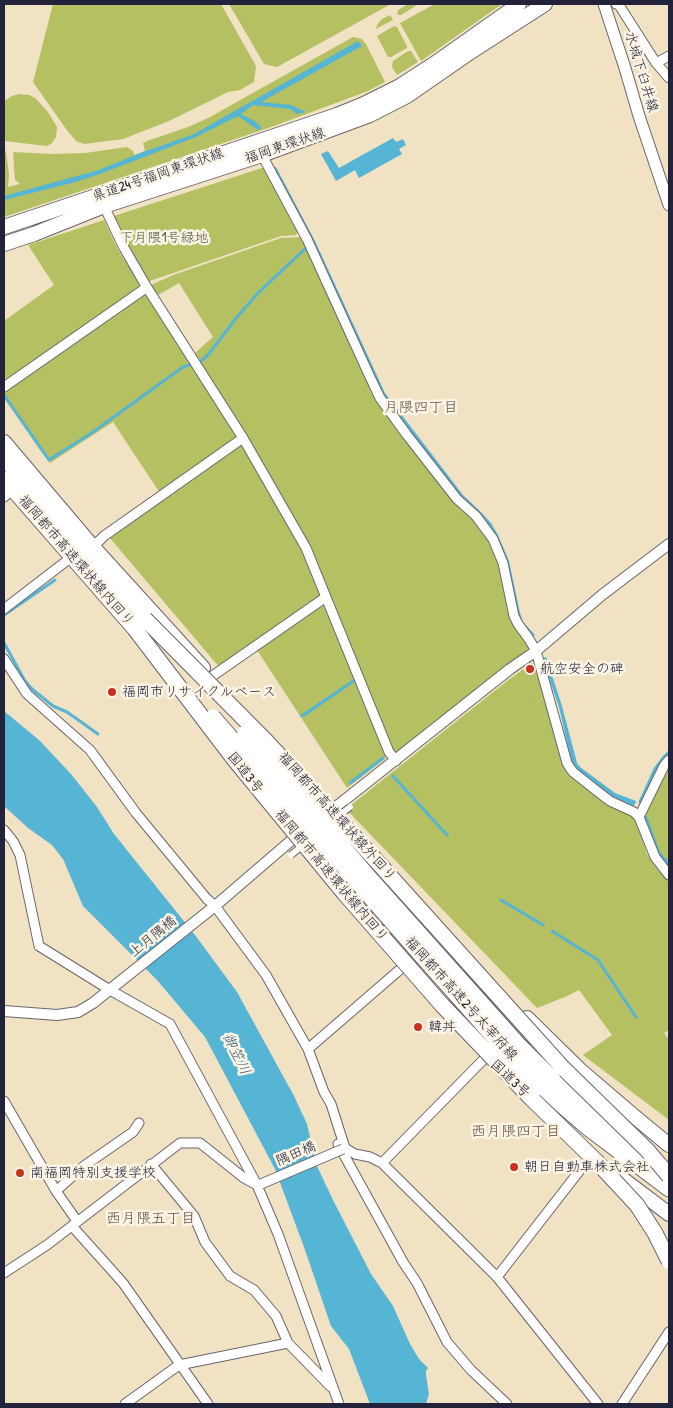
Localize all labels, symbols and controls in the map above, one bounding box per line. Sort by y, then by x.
street label: 水城下臼井線 [621,29,661,115]
street label: 福岡東環状線 [243,124,327,168]
street label: 県道24号福岡東環状線 [90,145,226,205]
park label: 下月隈1号緑地 [119,230,209,246]
district label: 月隈四丁目 [384,399,458,417]
street label: 福岡都市高速環状線内回り [15,492,137,630]
place label: 航空安全の碑 [540,661,624,677]
marker: 航空安全の碑 [524,663,536,675]
place label: 福岡市リサイクルベース [122,684,276,700]
marker: 福岡市リサイクルベース [106,686,118,698]
street label: 国道3号 [223,749,267,797]
street label: 福岡都市高速環状線外回り [275,749,399,885]
street label: 福岡都市高速環状線内回り [271,806,391,946]
street label: 上月隅橋 [126,913,180,961]
street label: 福岡都市高速2号太宰府線 [401,934,521,1064]
place label: 韓丼 [428,1019,456,1035]
marker: 韓丼 [412,1021,424,1033]
water label: 御笠川 [218,1030,254,1078]
street label: 国道3号 [487,1056,533,1102]
district label: 西月隈四丁目 [471,1123,561,1141]
street label: 隅田橋 [273,1138,319,1170]
place label: 朝日自動車株式会社 [524,1159,650,1175]
marker: 朝日自動車株式会社 [508,1161,520,1173]
place label: 南福岡特別支援学校 [30,1165,156,1181]
marker: 南福岡特別支援学校 [14,1167,26,1179]
district label: 西月隈五丁目 [106,1210,196,1228]

